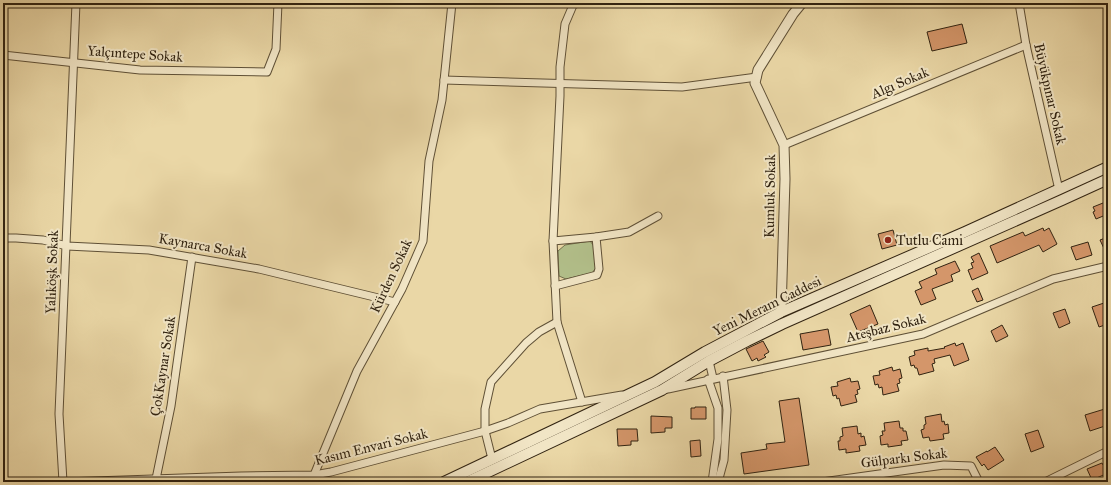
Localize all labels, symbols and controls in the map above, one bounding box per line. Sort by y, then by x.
street label: Yalçıntepe Sokak [87,42,184,66]
street label: Büyükpınar Sokak [1030,42,1070,147]
street label: Algı Sokak [868,63,932,103]
street label: Kumluk Sokak [761,154,779,238]
street label: Yalıköşk Sokak [42,229,62,314]
street label: Kaynarca Sokak [157,230,249,262]
place label: Tutlu Cami [896,232,963,249]
marker: Tutlu Cami [883,235,893,245]
street label: Kürden Sokak [366,236,416,316]
street label: Yeni Meram Caddesi [710,272,824,340]
street label: Ateşbaz Sokak [843,310,928,346]
street label: ÇokKaynar Sokak [147,314,179,417]
street label: Kasım Envari Sokak [313,425,430,469]
street label: Gülparkı Sokak [860,444,949,472]

